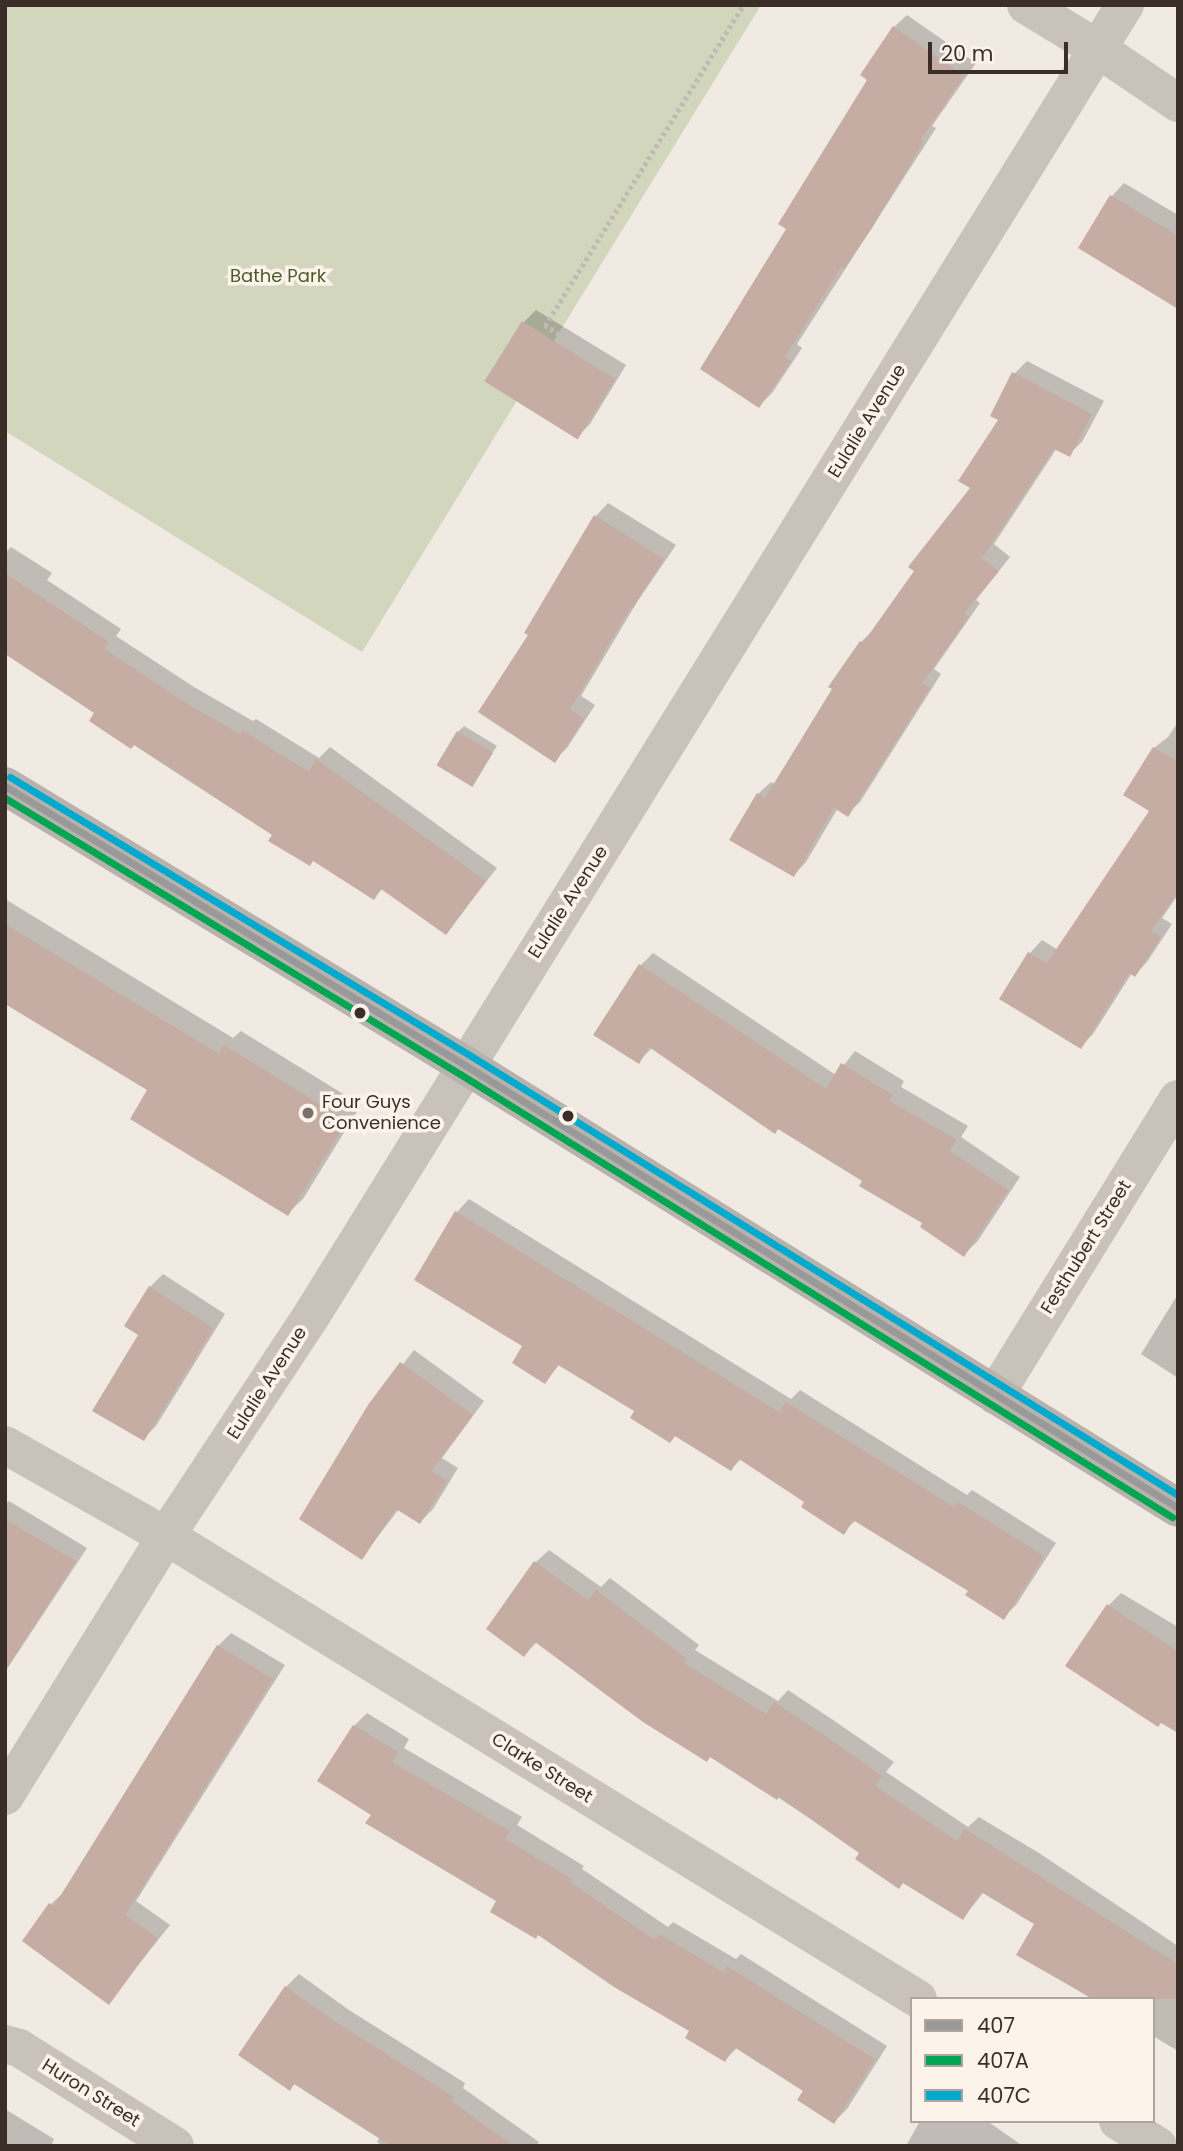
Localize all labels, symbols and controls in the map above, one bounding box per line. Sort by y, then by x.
scale bar [931,28,1071,72]
text: 20 m [941,39,994,68]
park label: Bathe Park [230,265,326,287]
street label: Eulalie Avenue [823,360,911,482]
street label: Eulalie Avenue [524,842,612,962]
unlabelled marker [353,1006,367,1020]
place label: Four Guys Convenience [322,1092,441,1134]
marker: Four Guys Convenience [300,1105,316,1121]
unlabelled marker [561,1109,575,1123]
street label: Festhubert Street [1036,1176,1136,1318]
street label: Eulalie Avenue [223,1323,311,1443]
street label: Clarke Street [487,1728,597,1808]
legend [910,1997,1155,2123]
text: 407 [977,2011,1015,2040]
text: 407A [977,2046,1029,2075]
street label: Huron Street [38,2054,144,2132]
text: 407C [977,2081,1031,2110]

